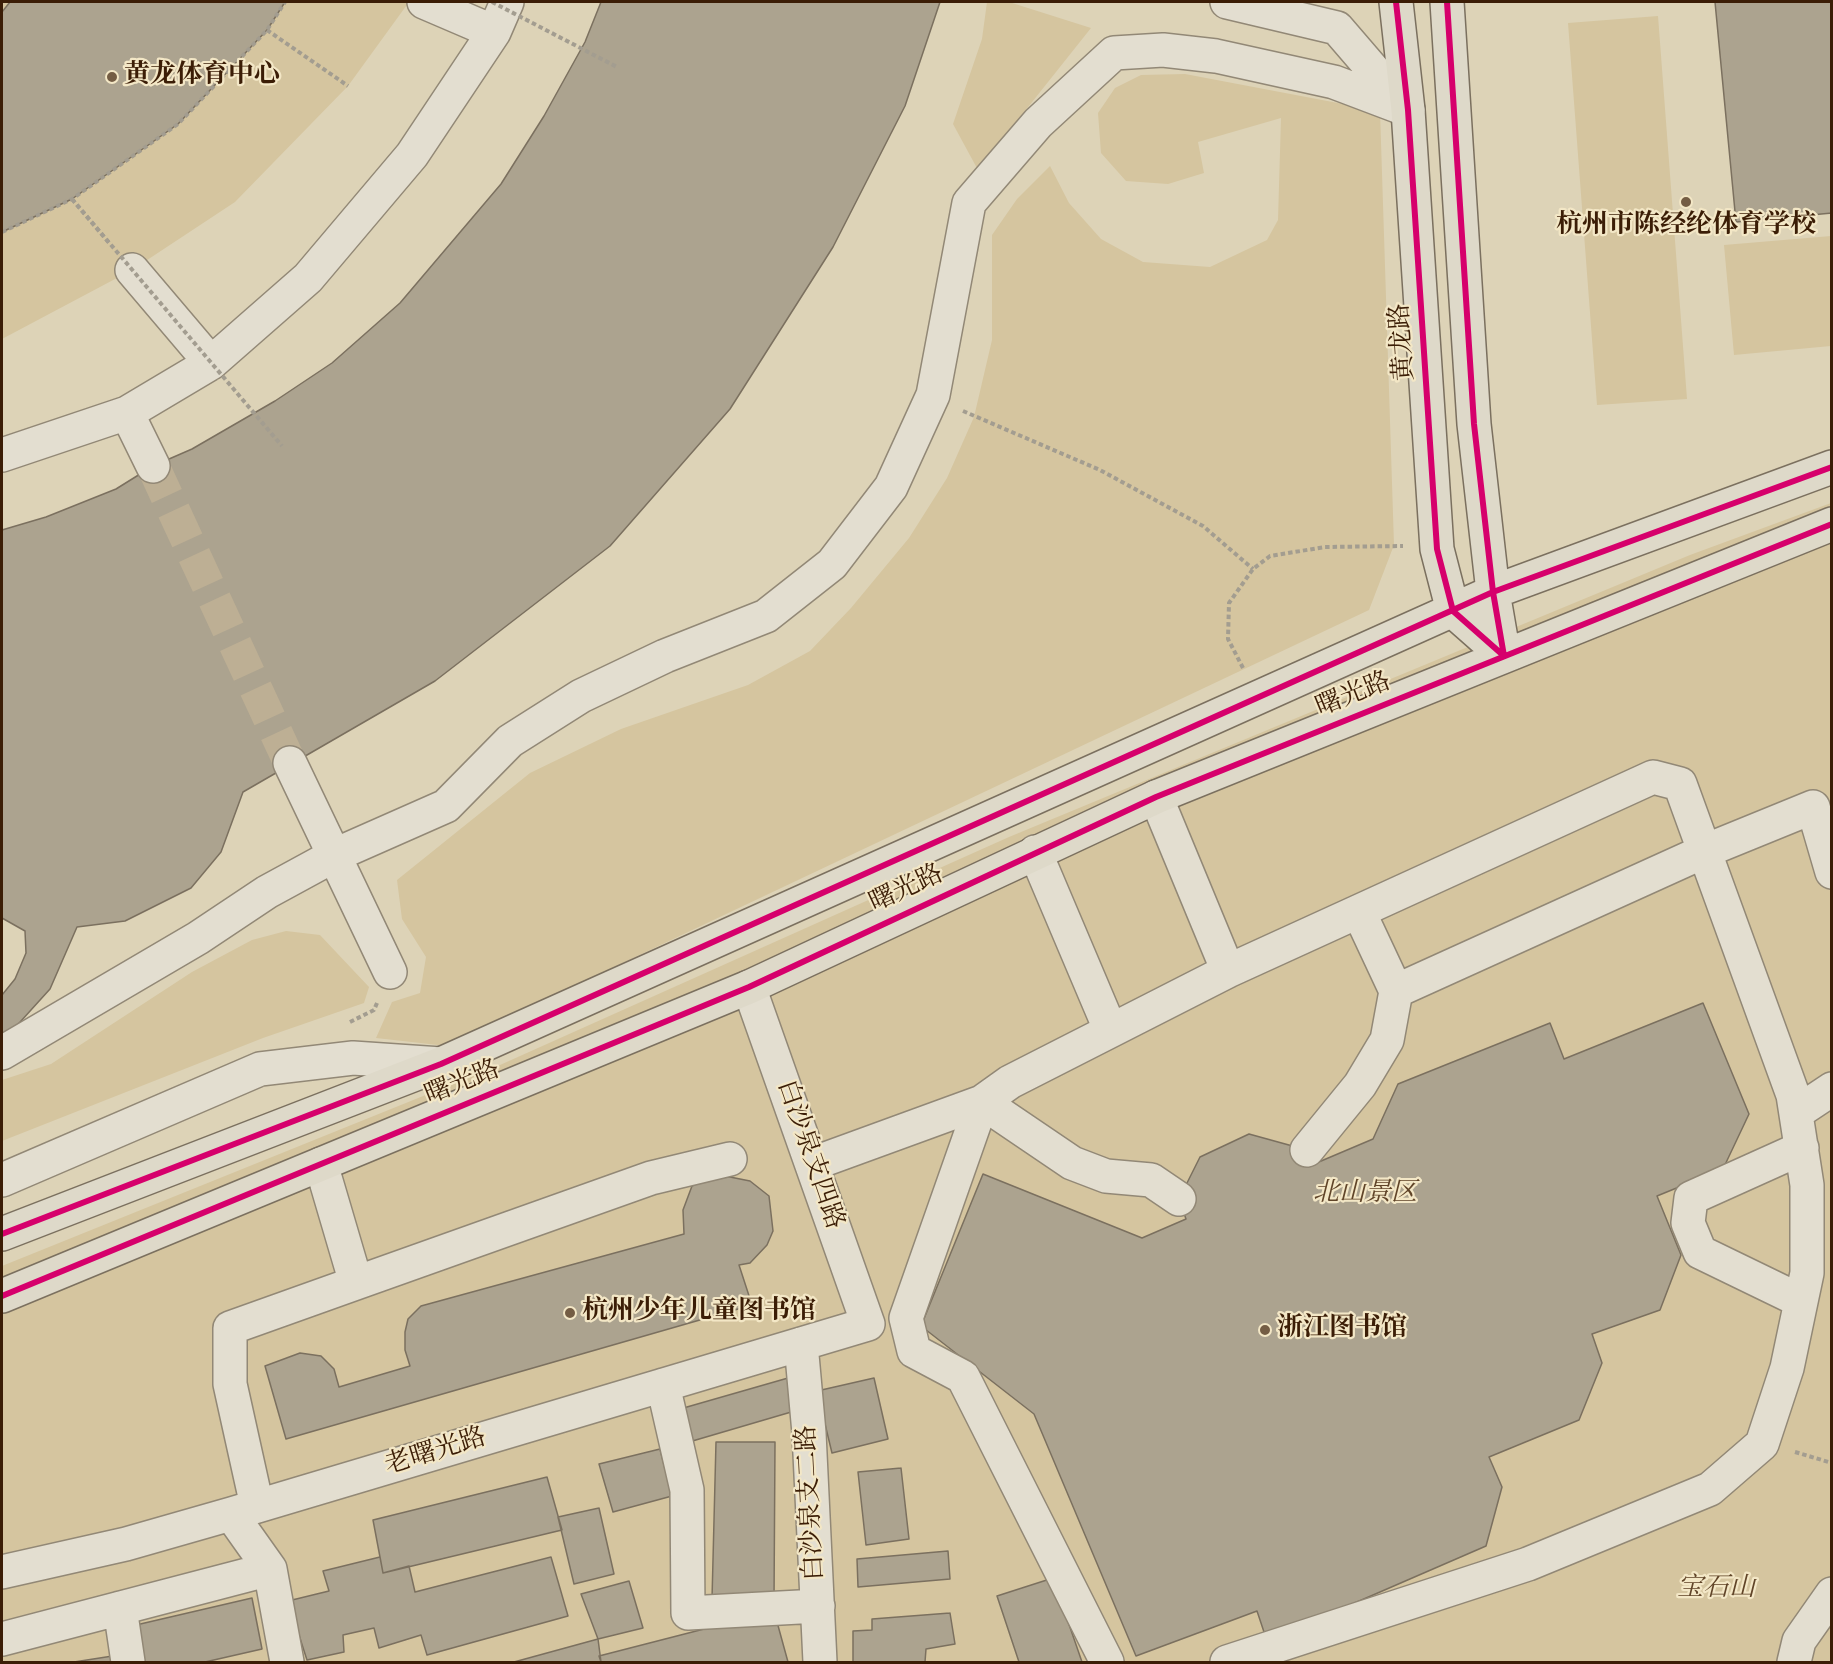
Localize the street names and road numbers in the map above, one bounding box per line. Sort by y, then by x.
street label: 黄龙路 [1386,302,1422,382]
street label: 曙光路 [1312,667,1396,725]
street label: 曙光路 [865,859,949,921]
street label: 曙光路 [421,1055,505,1113]
street label: 白沙泉支四路 [769,1076,849,1234]
street label: 老曙光路 [382,1423,490,1483]
street label: 白沙泉支二路 [792,1424,832,1582]

